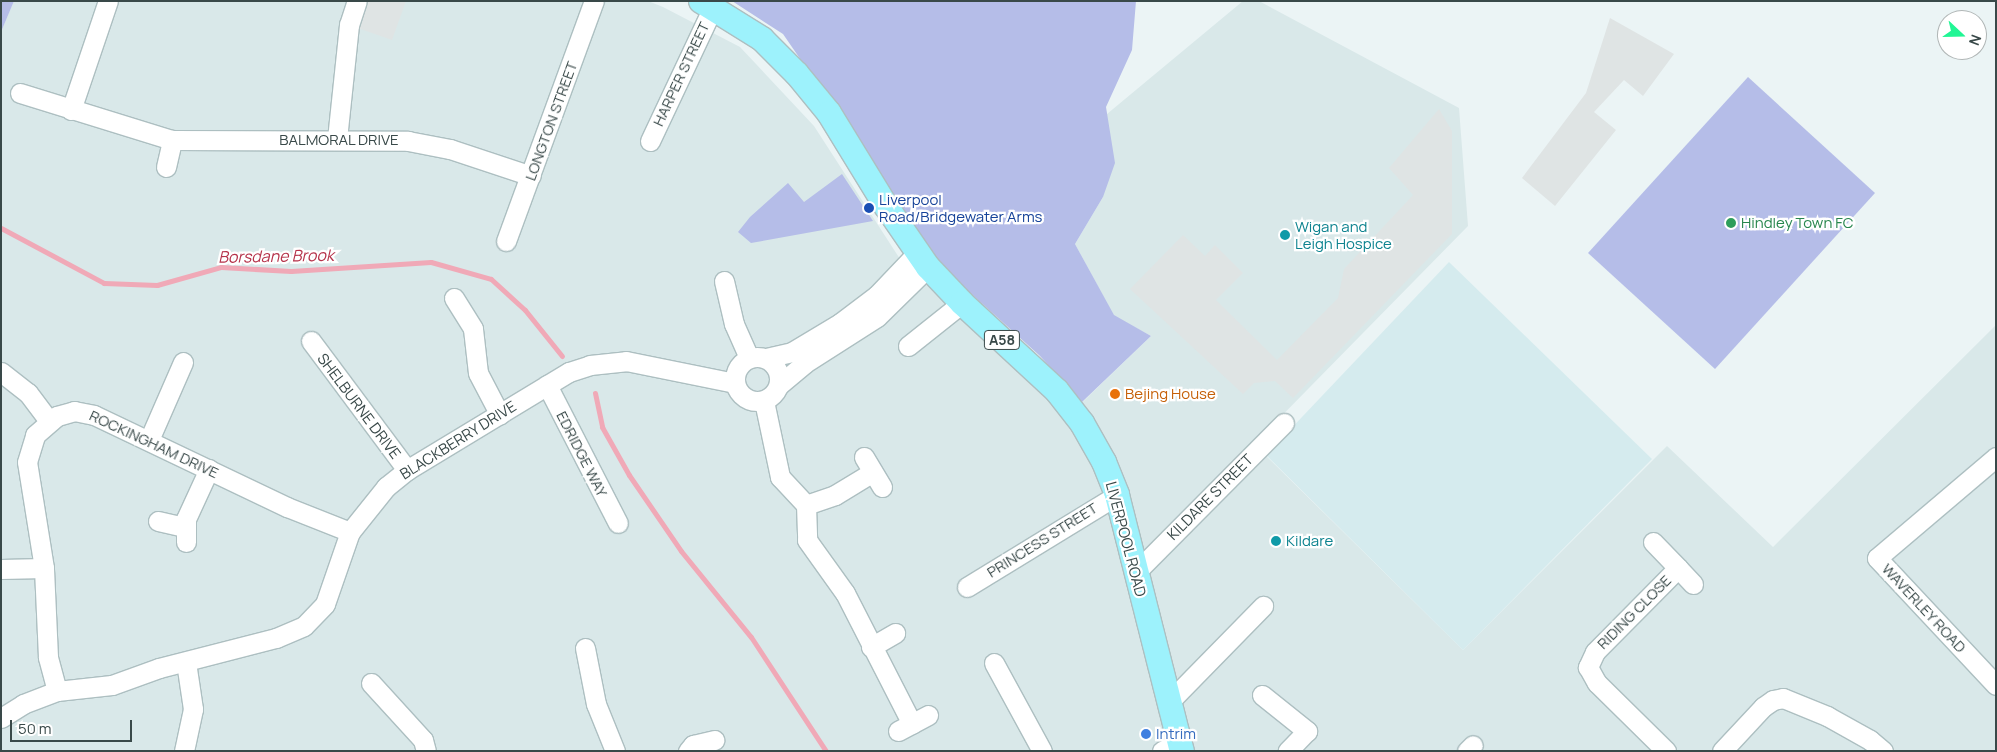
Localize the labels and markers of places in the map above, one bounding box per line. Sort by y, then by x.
place label: Liverpool Road/Bridgewater Arms [879,190,1042,225]
marker: Liverpool Road/Bridgewater Arms [863,202,875,214]
place label: Hindley Town FC [1741,214,1854,232]
place label: Wigan and Leigh Hospice [1295,217,1392,252]
marker: Hindley Town FC [1725,217,1737,229]
marker: Wigan and Leigh Hospice [1279,229,1291,241]
place label: Bejing House [1125,385,1216,403]
marker: Bejing House [1109,388,1121,400]
place label: Kildare [1286,532,1333,550]
marker: Kildare [1270,535,1282,547]
place label: Intrim [1156,725,1196,743]
marker: Intrim [1140,728,1152,740]

